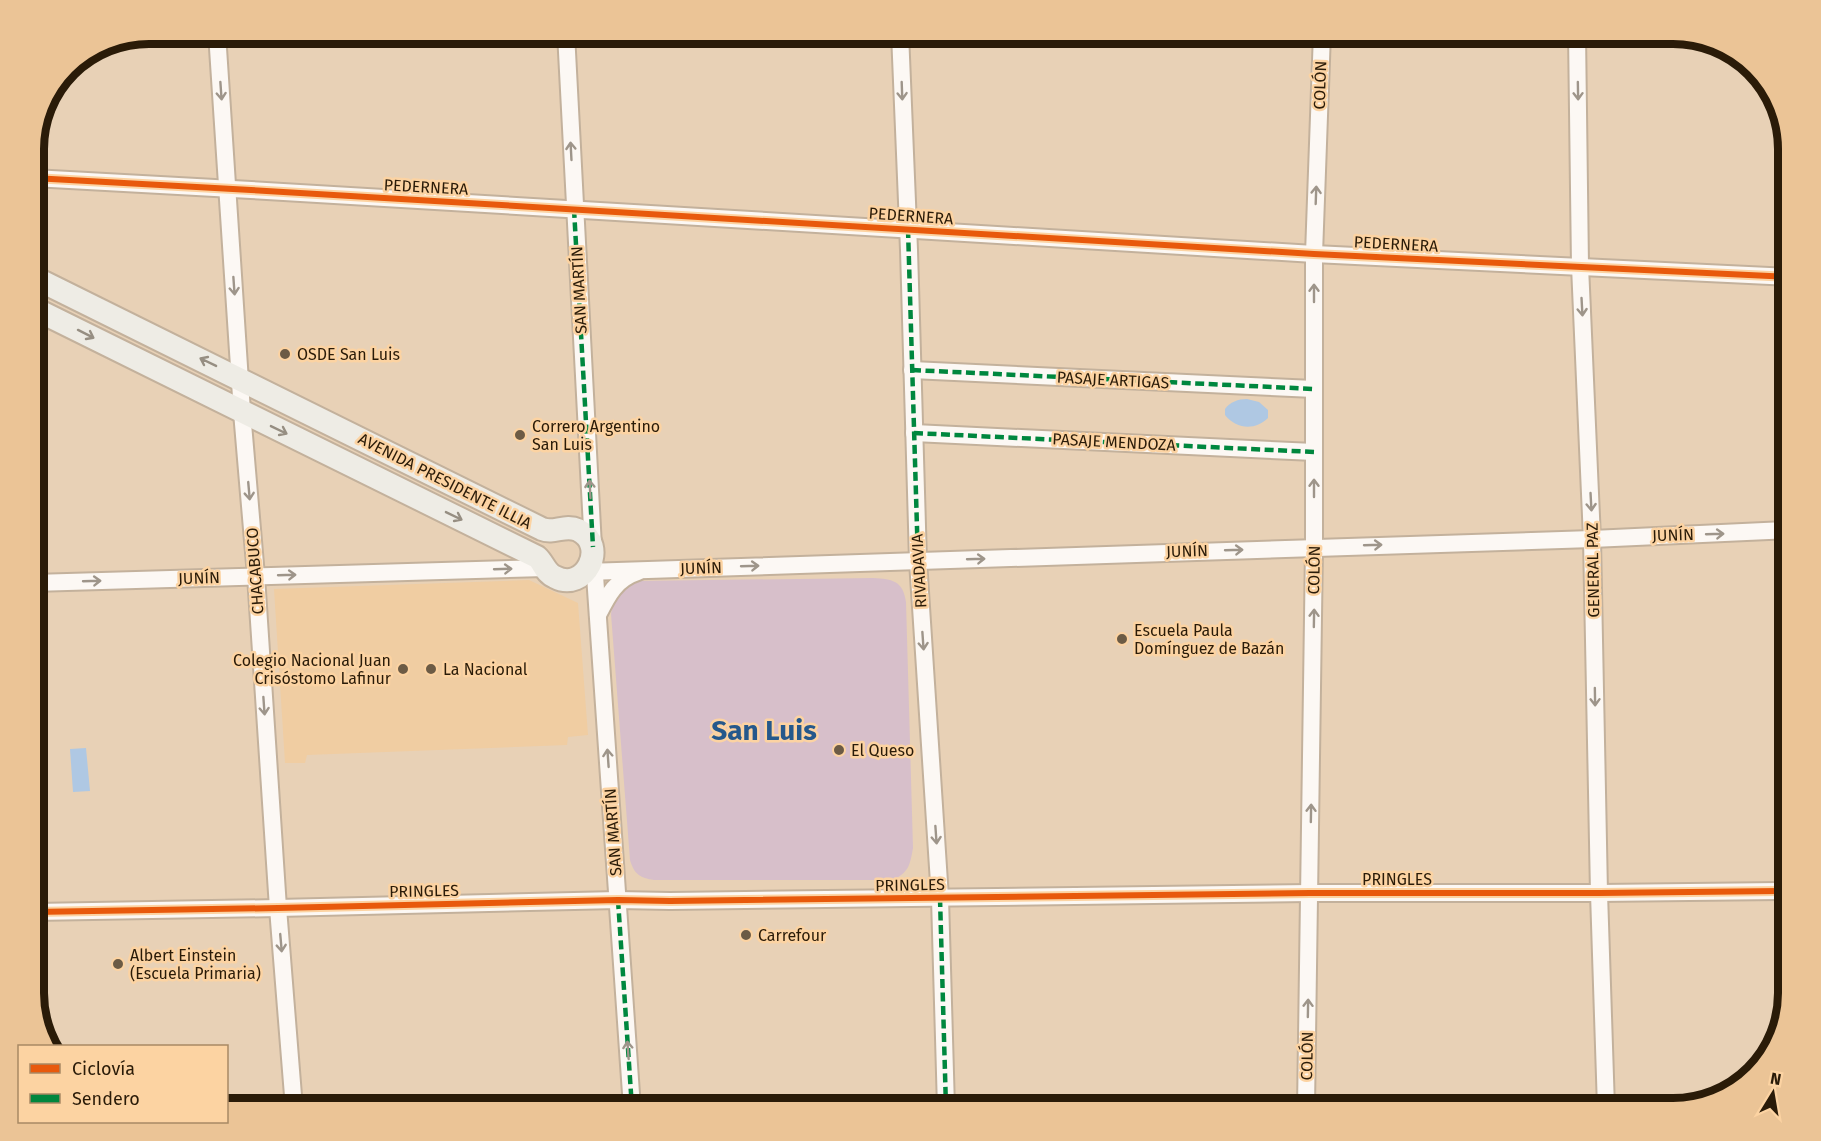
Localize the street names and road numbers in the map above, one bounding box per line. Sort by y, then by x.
street label: COLÓN [1309,60,1330,110]
street label: PEDERNERA [383,175,470,199]
street label: PEDERNERA [868,204,955,228]
street label: PEDERNERA [1353,232,1440,256]
street label: SAN MARTÍN [566,246,591,334]
street label: PASAJE ARTIGAS [1056,368,1170,392]
street label: AVENIDA PRESIDENTE ILLIA [355,429,536,533]
street label: PASAJE MENDOZA [1052,429,1177,455]
street label: GENERAL PAZ [1583,522,1603,618]
street label: JUNÍN [1652,524,1694,545]
street label: CHACABUCO [242,527,268,615]
street label: RIVADAVIA [908,533,930,609]
street label: JUNÍN [1166,540,1208,561]
street label: COLÓN [1303,545,1324,595]
street label: JUNÍN [680,557,722,578]
street label: JUNÍN [178,567,220,588]
street label: SAN MARTÍN [599,788,626,877]
street label: PRINGLES [1362,870,1432,889]
street label: PRINGLES [875,875,945,895]
street label: PRINGLES [389,881,459,901]
street label: COLÓN [1296,1031,1317,1081]

